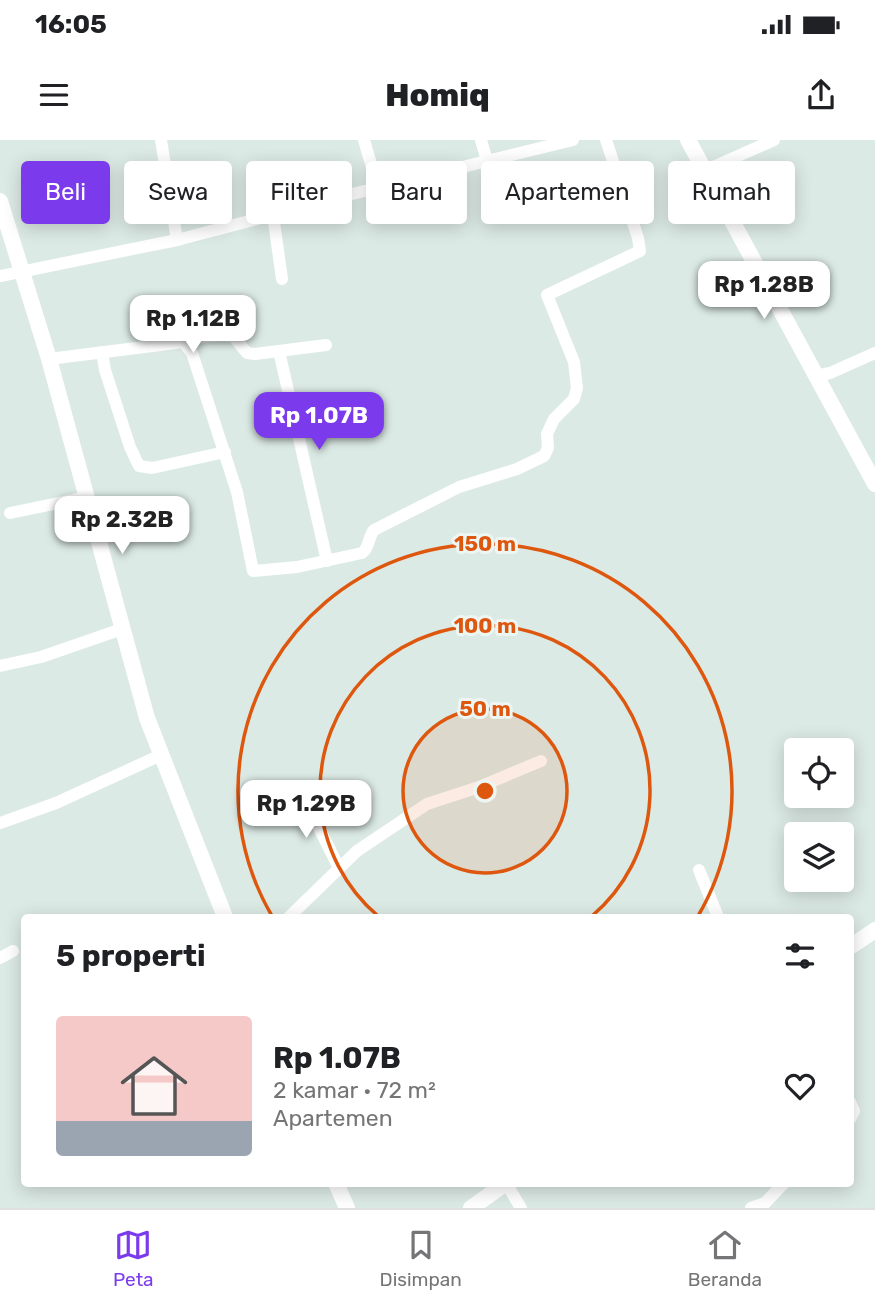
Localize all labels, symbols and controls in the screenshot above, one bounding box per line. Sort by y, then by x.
text: 16:05 [35,9,107,40]
icon: menu [35,76,73,114]
text: Homiq [385,76,490,114]
icon: share [802,76,840,114]
chip: Beli [21,161,110,224]
chip: Sewa [124,161,232,224]
chip: Filter [246,161,352,224]
chip: Baru [366,161,467,224]
chip: Apartemen [481,161,654,224]
chip: Rumah [668,161,795,224]
pin: Rp 1.28B [692,262,836,321]
text: Rp 1.28B [714,270,814,298]
pin: Rp 1.12B [121,296,265,355]
text: Rp 1.12B [146,304,240,332]
pin: Rp 1.07B [247,392,391,452]
text: Rp 1.07B [270,401,368,429]
pin: Rp 2.32B [50,496,194,556]
text: Rp 2.32B [70,505,174,533]
text: 150 m [454,531,516,556]
text: 100 m [454,613,516,638]
text: 50 m [459,696,511,721]
map controls [784,738,854,892]
button: locate [784,738,854,808]
centre of rings [473,779,497,803]
pin: Rp 1.29B [234,780,378,840]
text: Rp 1.29B [256,789,356,817]
button: layers [784,822,854,892]
icon: filters [781,937,819,975]
text: 5 properti [56,938,205,974]
text: Rp 1.07B [273,1040,401,1076]
icon: home [112,1044,196,1128]
icon: heart [781,1067,819,1105]
text: 2 kamar · 72 m² [273,1076,436,1104]
text: Apartemen [273,1104,393,1132]
tab: Peta [113,1226,154,1291]
tab: Disimpan [380,1226,462,1291]
tab: Beranda [688,1226,762,1291]

